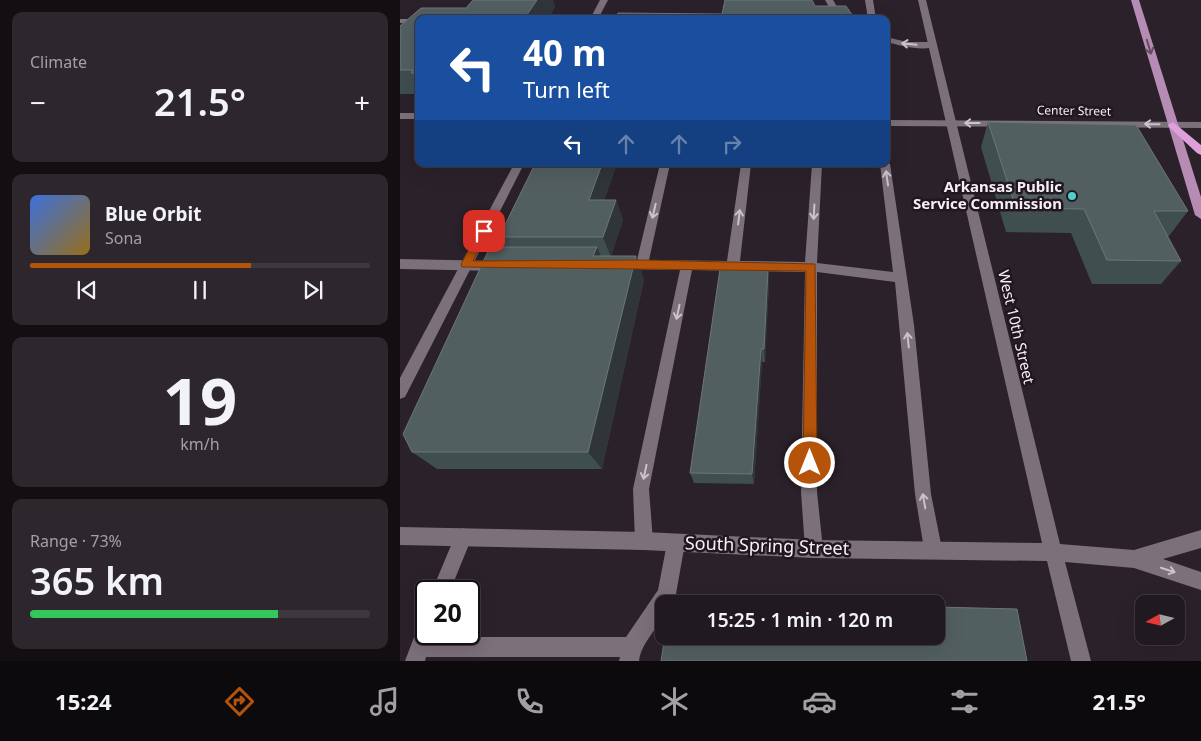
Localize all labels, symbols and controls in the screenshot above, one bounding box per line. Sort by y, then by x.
text: 40 m [523,29,606,76]
icon: left [440,35,505,100]
one-way arrow [1144,38,1154,54]
one-way arrow [902,39,918,49]
text: Climate [30,51,87,73]
text: Turn left [523,74,610,104]
text: 21.5° [154,75,246,127]
text: − [30,83,46,121]
text: + [354,83,370,121]
street label: Center Street [1037,101,1112,120]
one-way arrow [965,118,981,128]
one-way arrow [1145,119,1161,129]
icon: left [559,130,587,158]
icon: ahead [612,130,640,158]
icon: ahead [665,130,693,158]
icon: right [718,130,746,158]
one-way arrow [882,171,892,187]
place label: Arkansas Public Service Commission [913,176,1062,213]
marker: Arkansas Public Service Commission [1066,190,1078,202]
text: Blue Orbit [105,201,201,227]
one-way arrow [649,203,658,219]
one-way arrow [810,204,819,220]
one-way arrow [734,209,744,225]
pin [463,210,505,252]
icon: arrive [470,217,498,245]
text: Sona [105,227,142,249]
street label: West 10th Street [994,268,1040,386]
icon: previous [73,276,101,304]
icon: pause [186,276,214,304]
icon: next [299,276,327,304]
one-way arrow [672,304,682,320]
one-way arrow [903,332,913,348]
text: 19 [163,356,237,444]
text: km/h [180,433,220,455]
position arrow [783,436,835,488]
one-way arrow [639,463,649,479]
one-way arrow [919,494,929,510]
text: Range · 73% [30,530,122,552]
street label: South Spring Street [684,530,850,560]
text: 365 km [30,554,164,606]
one-way arrow [1159,566,1175,575]
speed limit sign: 20 [415,580,480,645]
north arrow [1135,595,1185,645]
map controls [1135,595,1185,645]
text: 15:25 · 1 min · 120 m [707,607,893,633]
icon: directions [222,684,257,719]
icon: music [367,684,402,719]
icon: phone [512,684,547,719]
icon: climate [657,684,692,719]
icon: car [802,684,837,719]
icon: filters [947,684,982,719]
text: 15:24 [55,686,112,716]
text: 21.5° [1093,686,1146,716]

